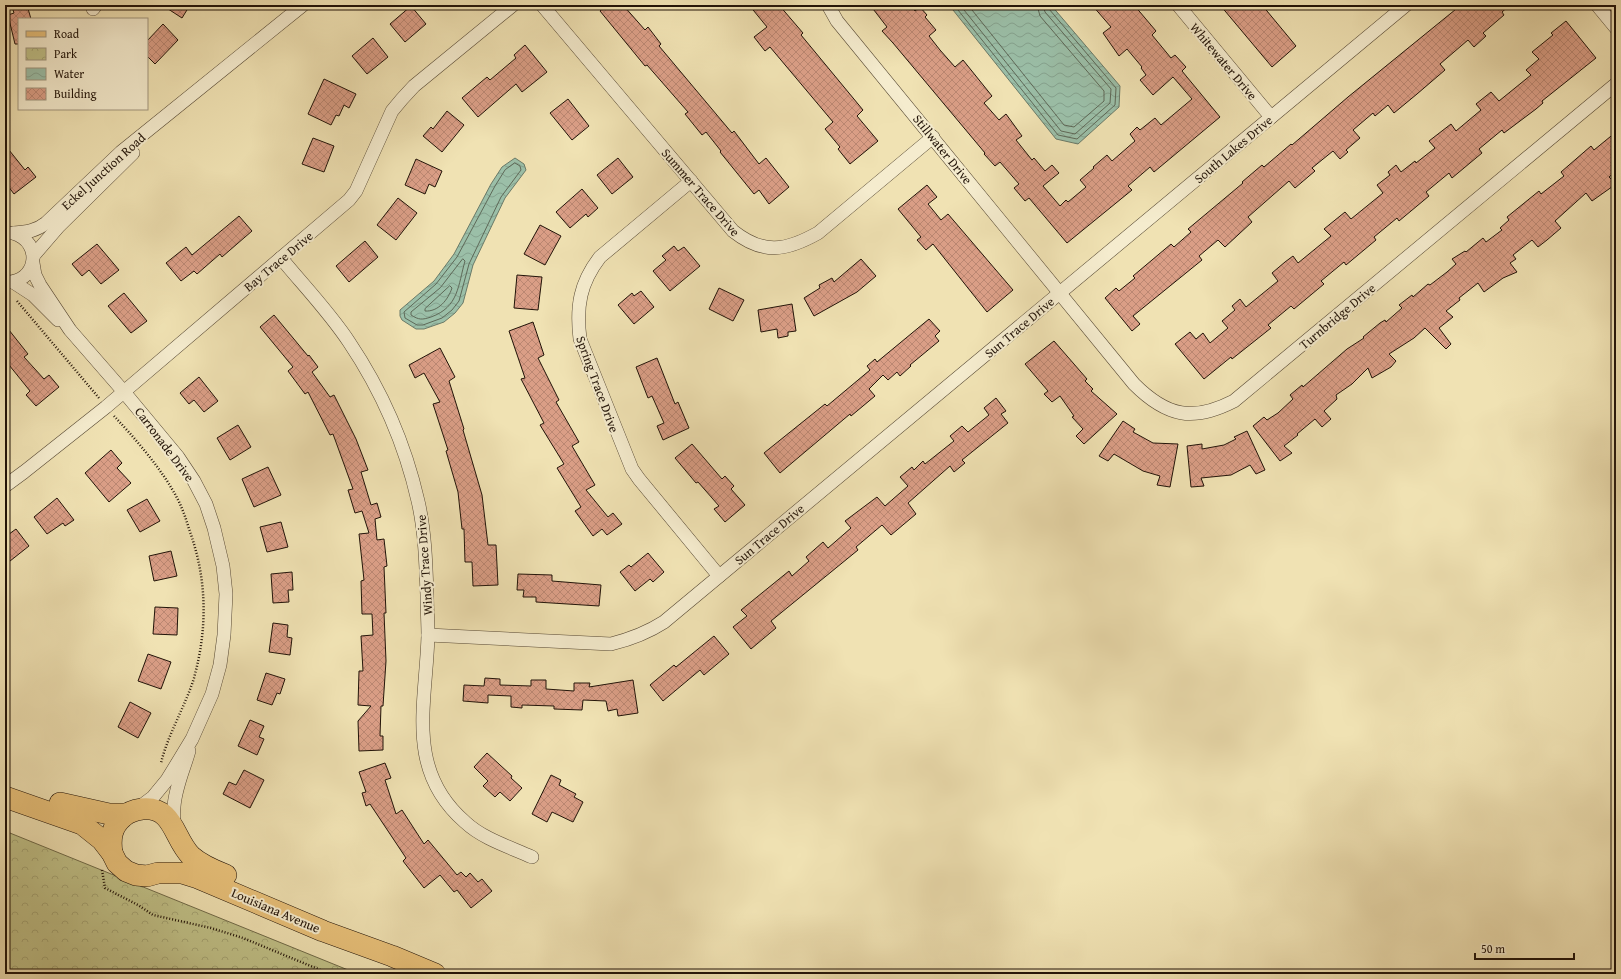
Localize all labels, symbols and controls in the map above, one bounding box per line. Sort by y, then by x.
legend [18,18,148,110]
street label: Whitewater Drive [1186,18,1262,104]
text: Road [54,25,80,42]
text: Park [54,45,78,62]
text: Water [54,65,84,82]
text: Building [54,85,97,102]
street label: Stillwater Drive [908,110,977,188]
street label: South Lakes Drive [1190,111,1277,188]
street label: Eckel Junction Road [57,128,150,214]
street label: Summer Trace Drive [657,144,744,241]
street label: Bay Trace Drive [239,227,317,296]
street label: Turnbridge Drive [1295,279,1380,354]
street label: Sun Trace Drive [980,292,1058,362]
street label: Spring Trace Drive [571,333,624,435]
street label: Carronade Drive [130,403,199,486]
street label: Sun Trace Drive [730,499,808,569]
street label: Windy Trace Drive [412,514,437,616]
street label: Louisiana Avenue [228,883,323,938]
scale bar [1475,935,1574,961]
text: 50 m [1481,940,1505,957]

